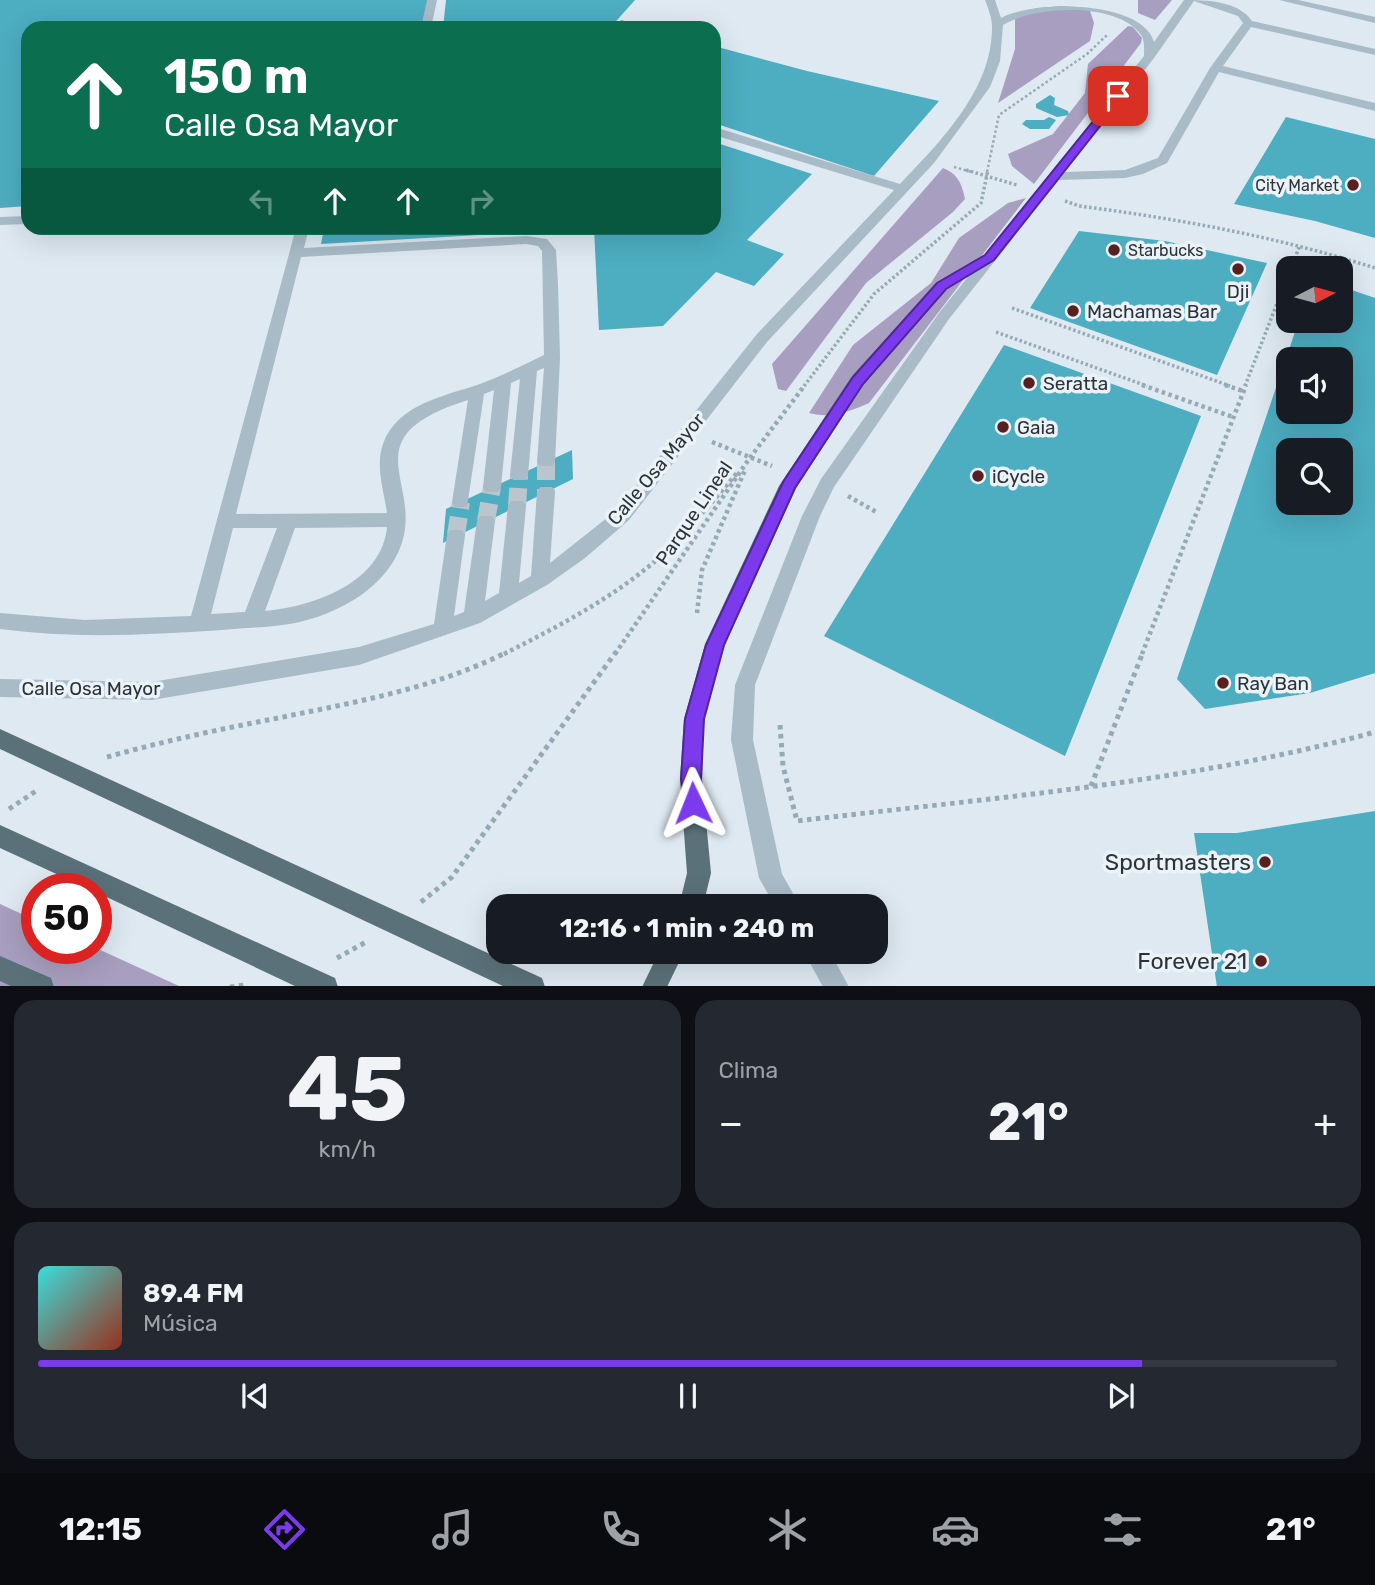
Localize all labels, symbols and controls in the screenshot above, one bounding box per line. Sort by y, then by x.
text: 150 m [164,47,309,105]
icon: ahead [49,49,140,140]
pin [1088,66,1148,126]
icon: arrive [1099,77,1137,115]
text: Calle Osa Mayor [164,106,398,144]
place label: City Market [1255,176,1339,195]
marker: City Market [1345,177,1361,193]
icon: left [243,182,281,220]
icon: ahead [316,182,354,220]
icon: ahead [389,182,427,220]
icon: right [462,182,500,220]
place label: Starbucks [1128,241,1203,260]
marker: Starbucks [1106,242,1122,258]
north arrow [1276,256,1353,332]
map controls [1276,256,1353,515]
marker: Dji [1230,261,1246,277]
place label: Dji [1227,280,1249,303]
place label: Machamas Bar [1087,300,1218,323]
marker: Machamas Bar [1065,303,1081,319]
button: sound [1276,347,1353,424]
place label: Seratta [1043,372,1108,395]
marker: Seratta [1021,375,1037,391]
street label: Calle Osa Mayor [603,408,710,530]
place label: Gaia [1017,416,1056,439]
marker: Gaia [995,419,1011,435]
button: search [1276,438,1353,515]
street label: Parque Lineal [651,457,737,569]
place label: iCycle [992,465,1045,488]
marker: iCycle [970,468,986,484]
place label: Ray Ban [1237,672,1309,695]
marker: Ray Ban [1215,675,1231,691]
street label: Calle Osa Mayor [22,677,161,700]
position arrow [656,766,730,840]
place label: Sportmasters [1105,848,1251,876]
marker: Sportmasters [1257,854,1273,870]
speed limit sign: 50 [21,873,112,964]
text: 12:16 · 1 min · 240 m [560,913,814,944]
place label: Forever 21 [1137,947,1247,975]
marker: Forever 21 [1253,953,1269,969]
text: 45 [287,1035,408,1143]
text: Clima [719,1056,778,1084]
text: 21° [988,1091,1069,1153]
text: − [719,1100,743,1146]
text: + [1313,1100,1337,1146]
text: km/h [319,1135,376,1163]
text: 89.4 FM [143,1278,244,1309]
text: Música [143,1309,218,1337]
icon: previous [236,1377,274,1415]
icon: pause [669,1377,707,1415]
icon: next [1102,1377,1140,1415]
icon: directions [260,1505,309,1554]
icon: music [428,1505,477,1554]
icon: phone [596,1505,645,1554]
icon: climate [763,1505,812,1554]
icon: car [931,1505,980,1554]
icon: filters [1098,1505,1147,1554]
text: 12:15 [59,1510,142,1548]
text: 21° [1266,1510,1316,1548]

